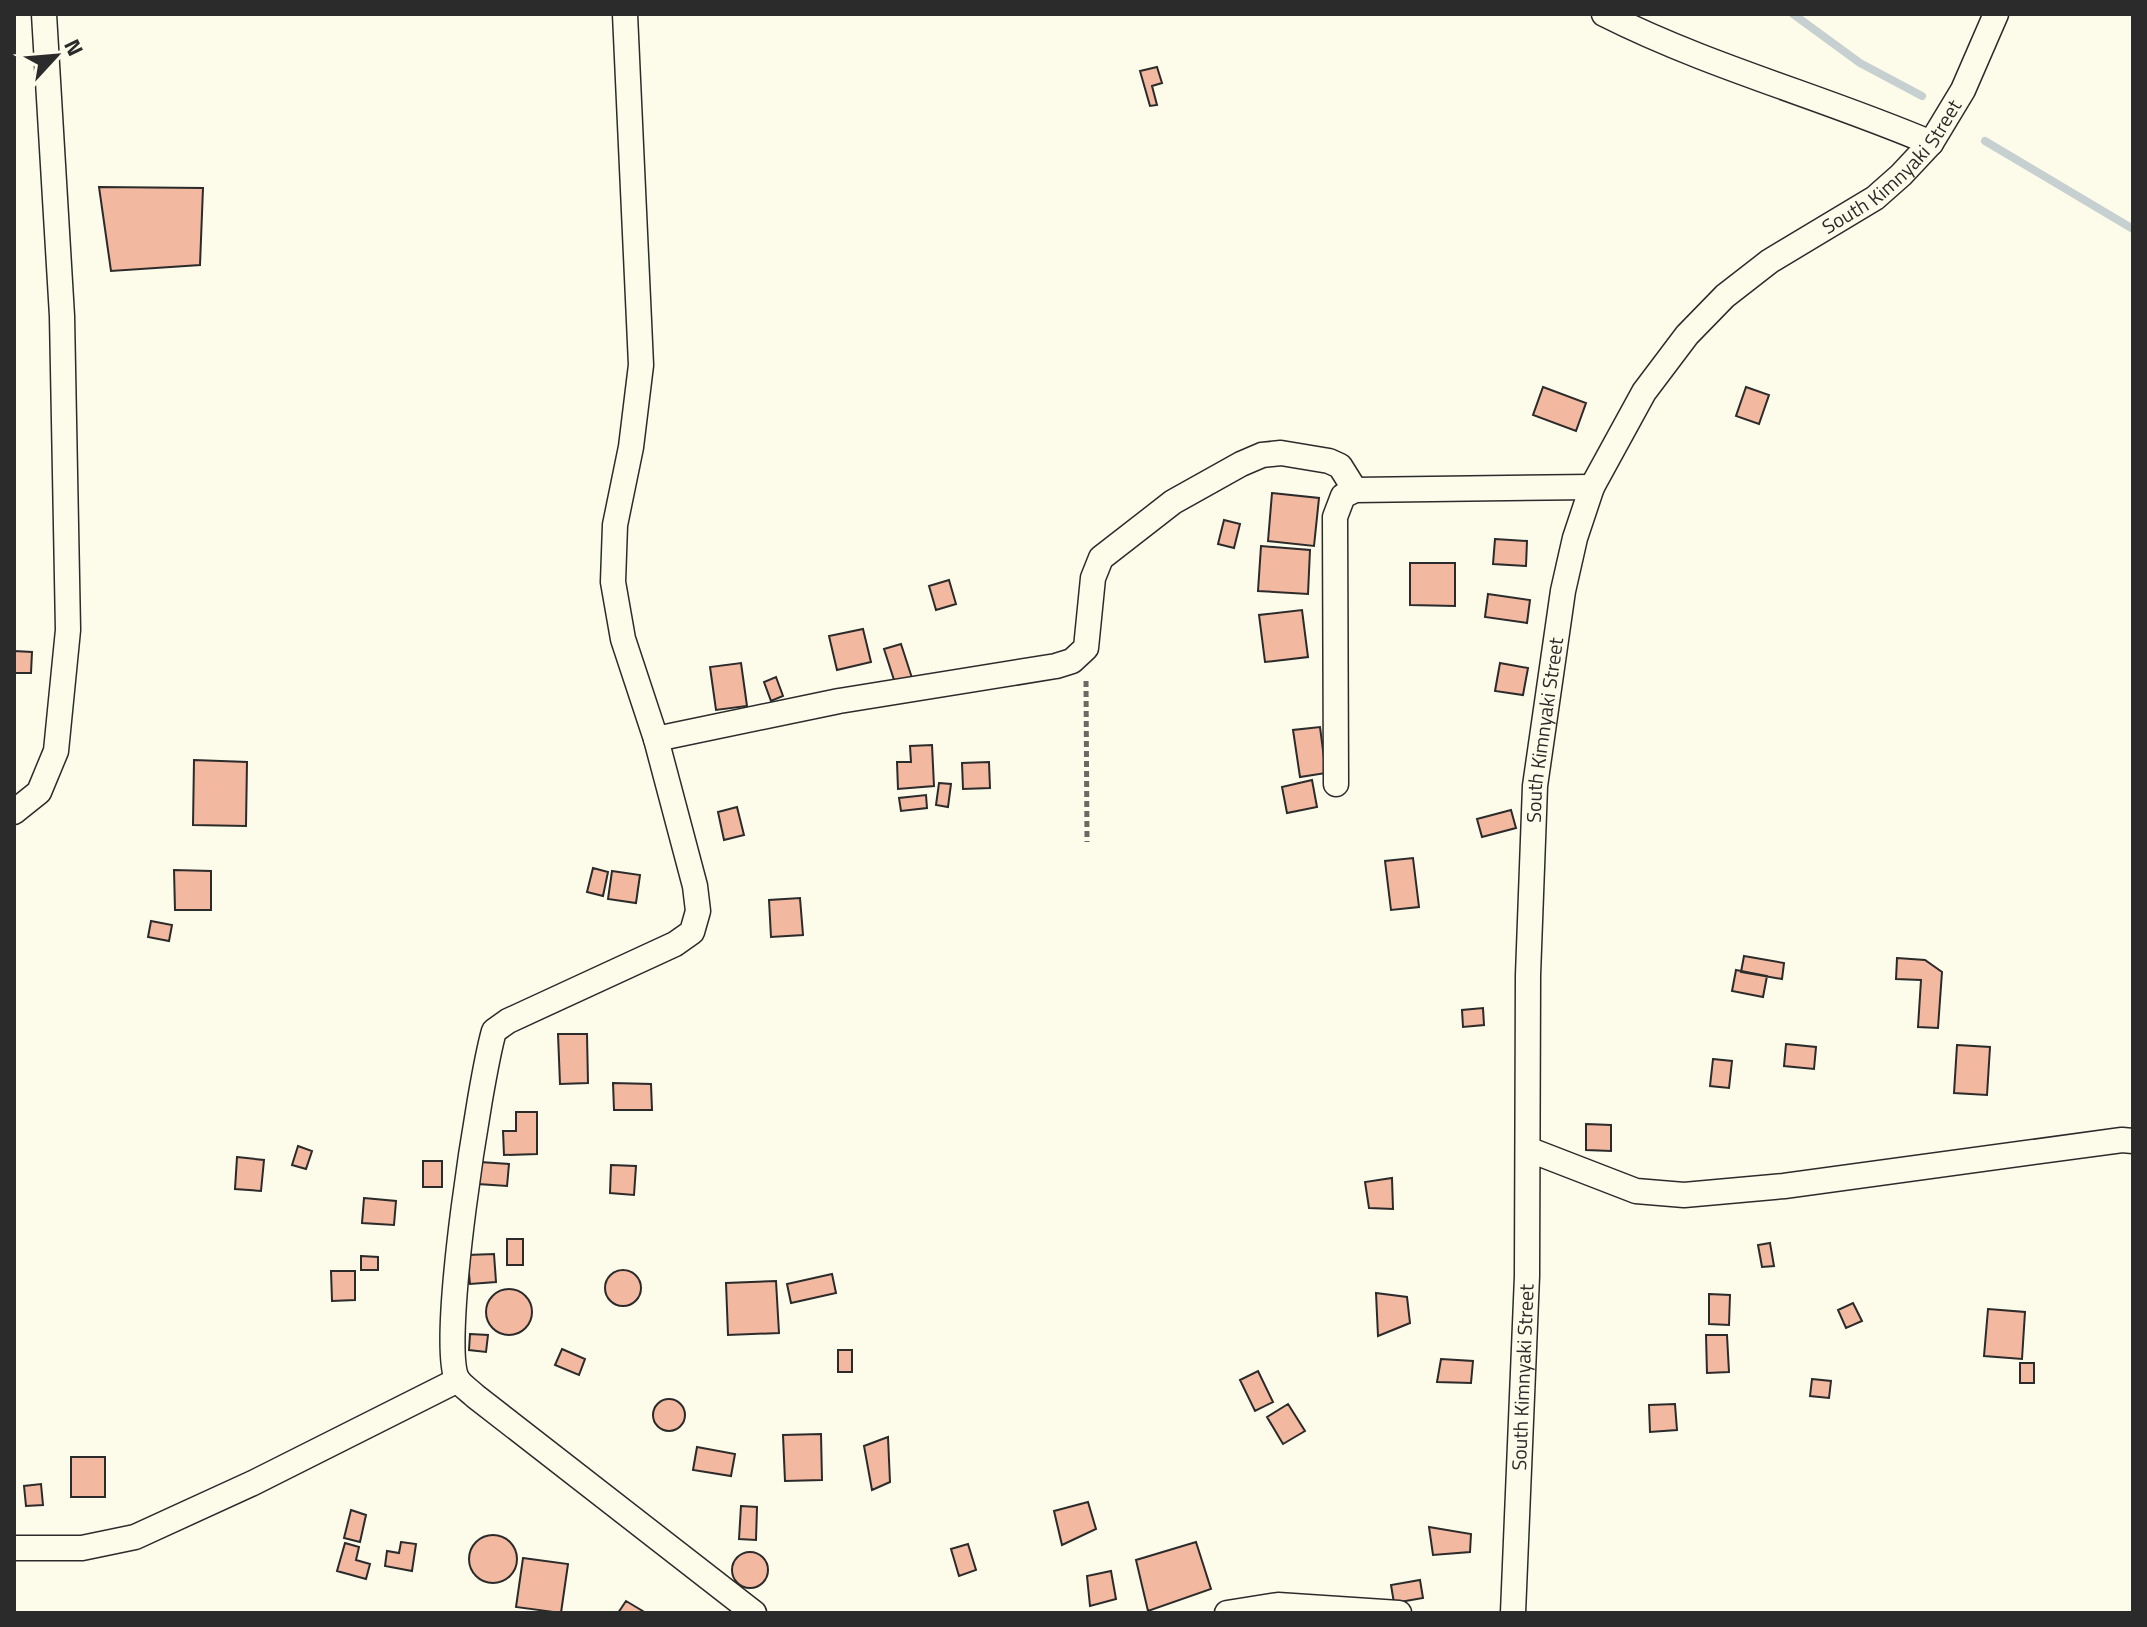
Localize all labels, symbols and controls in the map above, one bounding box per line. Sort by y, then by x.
north arrow [16,16,96,96]
text: N [55,33,93,62]
street label: South Kimnyaki Street [1816,93,1969,242]
street label: South Kimnyaki Street [1518,635,1571,823]
street label: South Kimnyaki Street [1503,1283,1542,1471]

